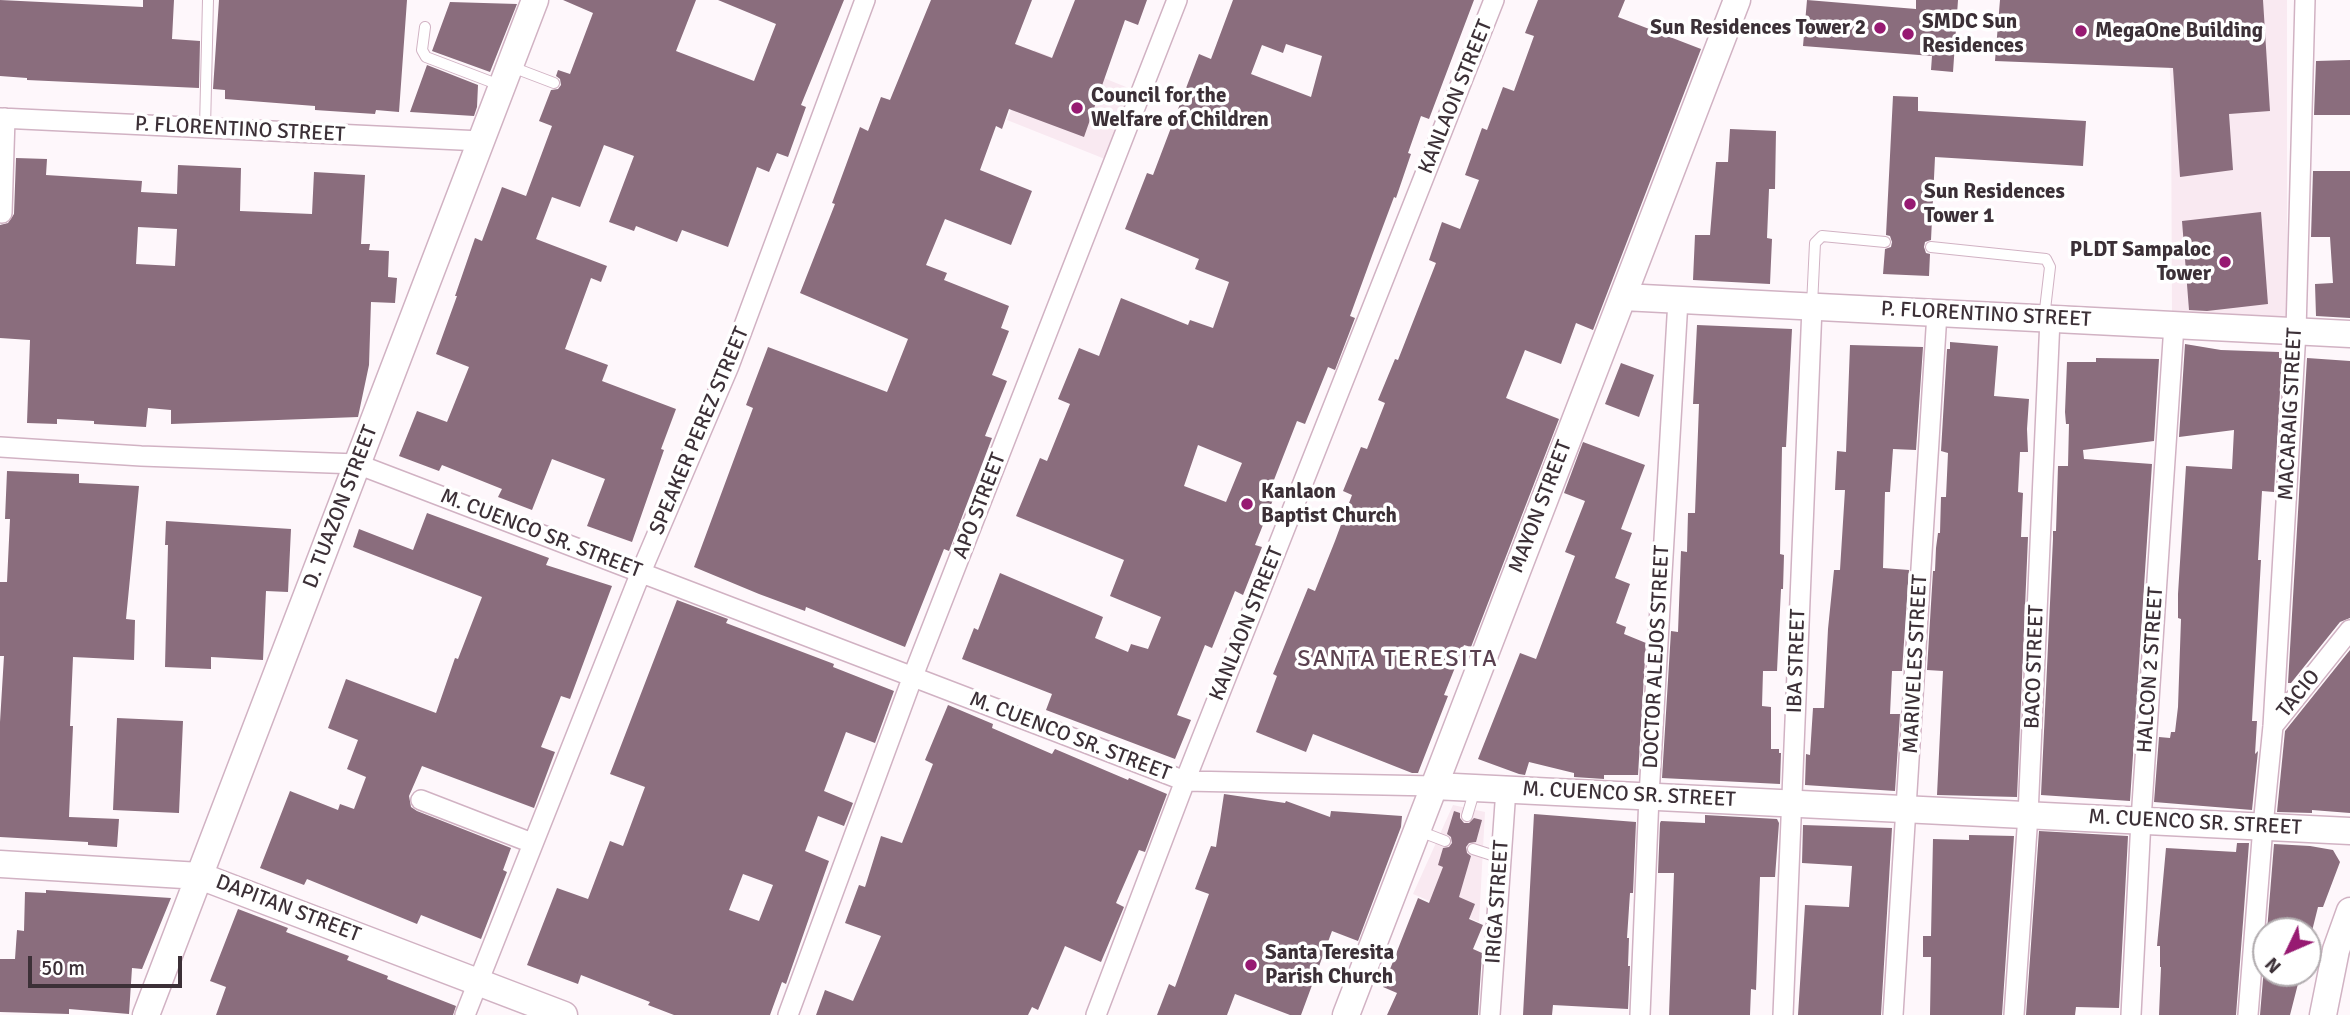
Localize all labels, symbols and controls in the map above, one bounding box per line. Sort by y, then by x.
place label: SMDC Sun Residences [1922,9,2023,59]
place label: Sun Residences Tower 2 [1650,15,1866,41]
street label: KANLAON STREET [1414,16,1498,178]
place label: MegaOne Building [2095,18,2263,44]
marker: Sun Residences Tower 2 [1872,20,1888,36]
marker: MegaOne Building [2073,23,2089,39]
marker: SMDC Sun Residences [1900,26,1916,42]
place label: Council for the Welfare of Children [1091,83,1269,133]
marker: Council for the Welfare of Children [1069,100,1085,116]
street label: P. FLORENTINO STREET [134,112,346,148]
place label: Sun Residences Tower 1 [1924,179,2065,229]
marker: Sun Residences Tower 1 [1902,196,1918,212]
place label: PLDT Sampaloc Tower [2070,237,2211,287]
marker: PLDT Sampaloc Tower [2217,254,2233,270]
street label: P. FLORENTINO STREET [1880,297,2092,333]
street label: SPEAKER PEREZ STREET [645,324,755,538]
street label: MACARAIG STREET [2274,327,2308,501]
street label: D. TUAZON STREET [298,422,384,592]
street label: MAYON STREET [1504,437,1578,577]
street label: APO STREET [948,450,1012,562]
place label: Kanlaon Baptist Church [1261,479,1397,529]
street label: M. CUENCO SR. STREET [437,484,645,584]
marker: Kanlaon Baptist Church [1239,496,1255,512]
street label: KANLAON STREET [1205,543,1289,705]
street label: DOCTOR ALEJOS STREET [1639,545,1675,769]
street label: MARIVELES STREET [1899,574,1933,754]
street label: HALCON 2 STREET [2133,586,2169,754]
street label: BACO STREET [2020,604,2050,730]
street label: IBA STREET [1783,608,1811,714]
district label: SANTA TERESITA [1299,646,1497,674]
street label: TACIO [2272,665,2326,723]
street label: M. CUENCO SR. STREET [966,687,1174,787]
street label: M. CUENCO SR. STREET [1522,777,1736,813]
street label: M. CUENCO SR. STREET [2088,805,2302,841]
street label: IRIGA STREET [1481,839,1515,965]
street label: DAPITAN STREET [212,870,364,948]
north arrow [2252,917,2322,987]
place label: Santa Teresita Parish Church [1265,940,1394,990]
scale bar [32,942,186,986]
text: N [2260,952,2287,978]
text: 50 m [41,955,85,981]
marker: Santa Teresita Parish Church [1243,957,1259,973]

